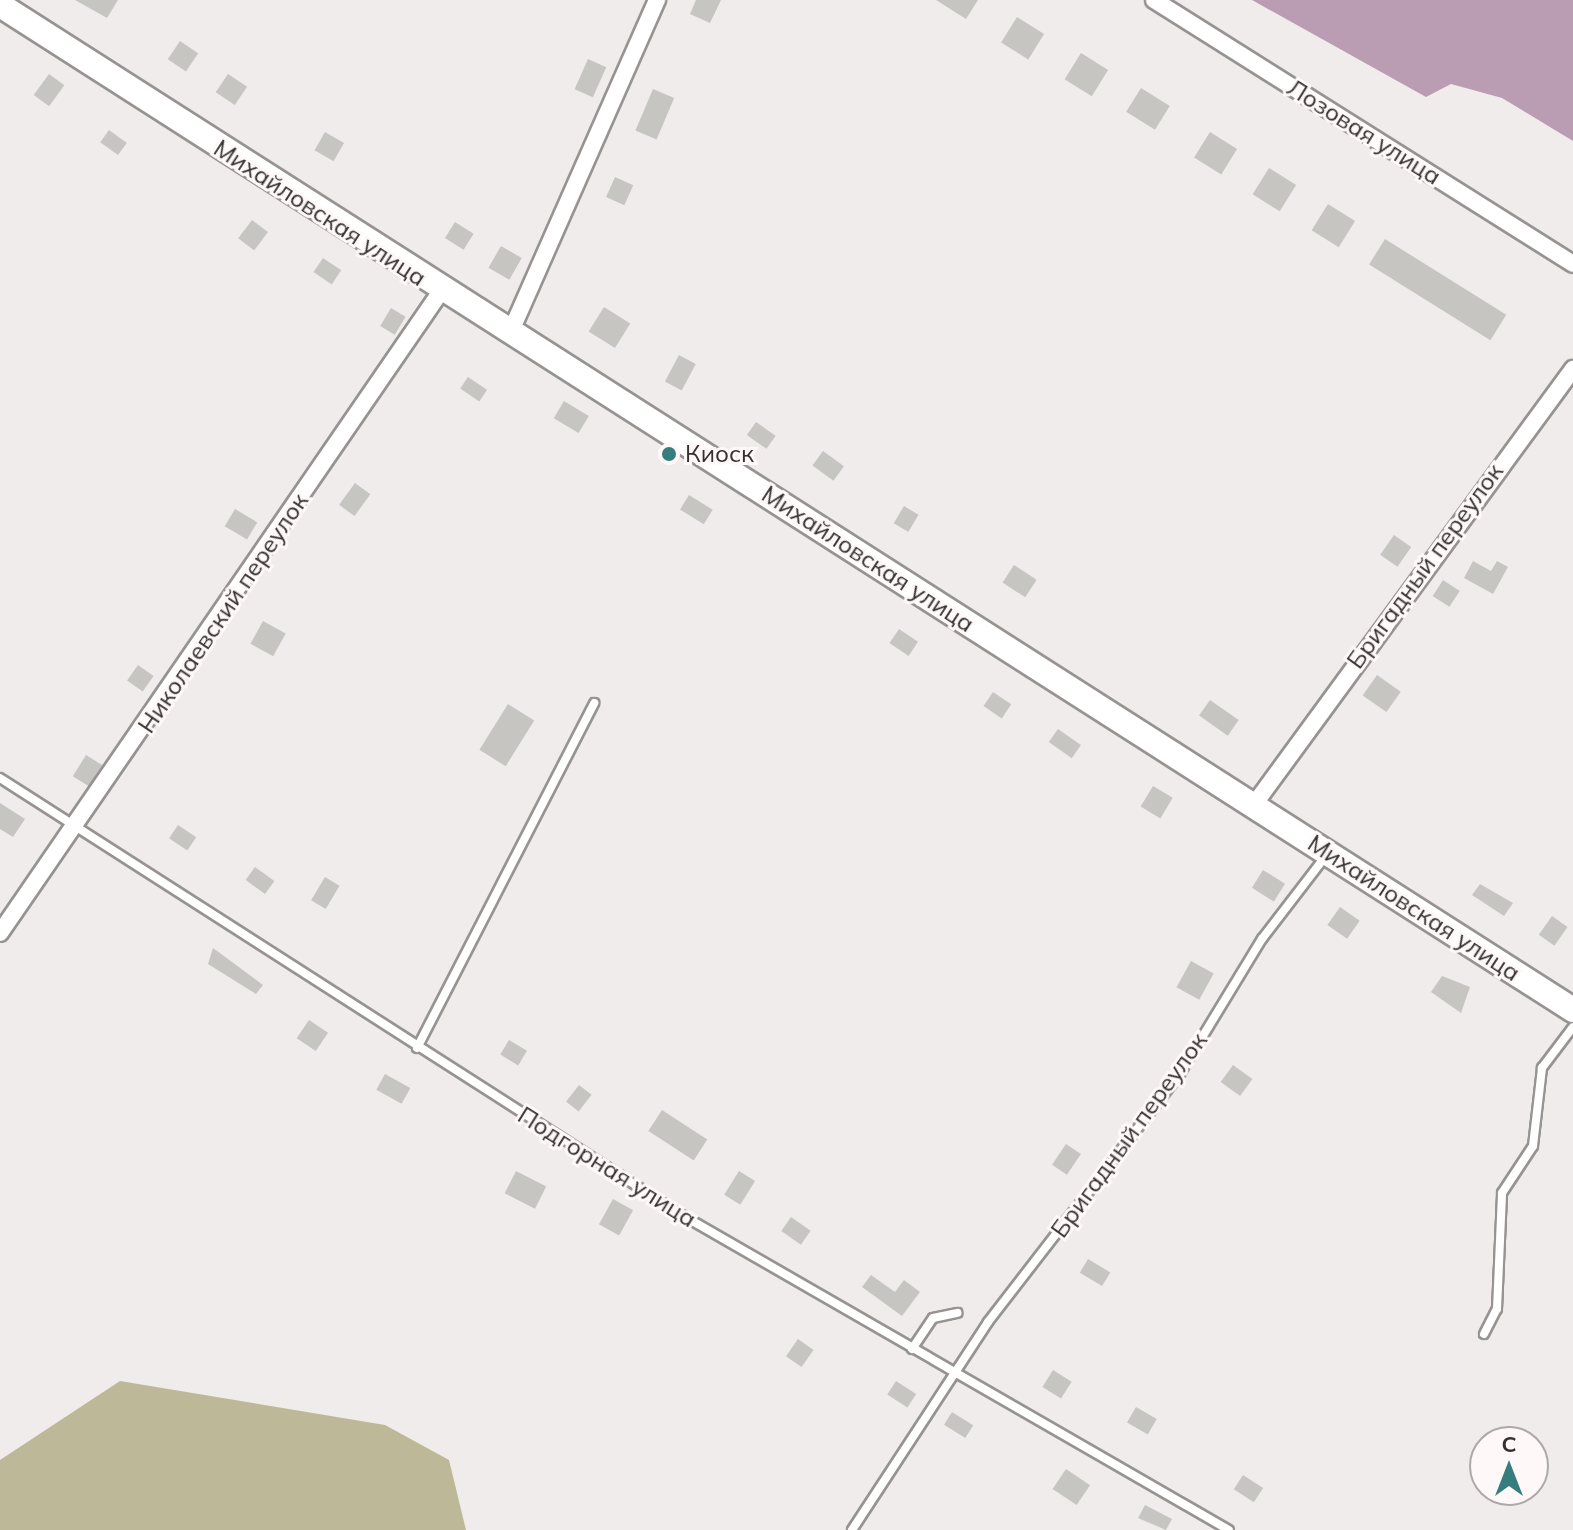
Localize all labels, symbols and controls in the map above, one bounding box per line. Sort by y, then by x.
street label: Лозовая улица [1282,73,1446,191]
street label: Михайловская улица [208,134,432,292]
place label: Киоск [685,440,754,468]
marker: Киоск [660,445,678,463]
street label: Бригадный переулок [1341,458,1509,674]
street label: Михайловская улица [756,480,980,638]
street label: Николаевский переулок [132,488,314,738]
street label: Михайловская улица [1302,829,1526,987]
street label: Бригадный переулок [1045,1027,1213,1243]
street label: Подгорная улица [513,1101,701,1233]
north arrow [1469,1426,1549,1506]
text: С [1501,1430,1517,1458]

